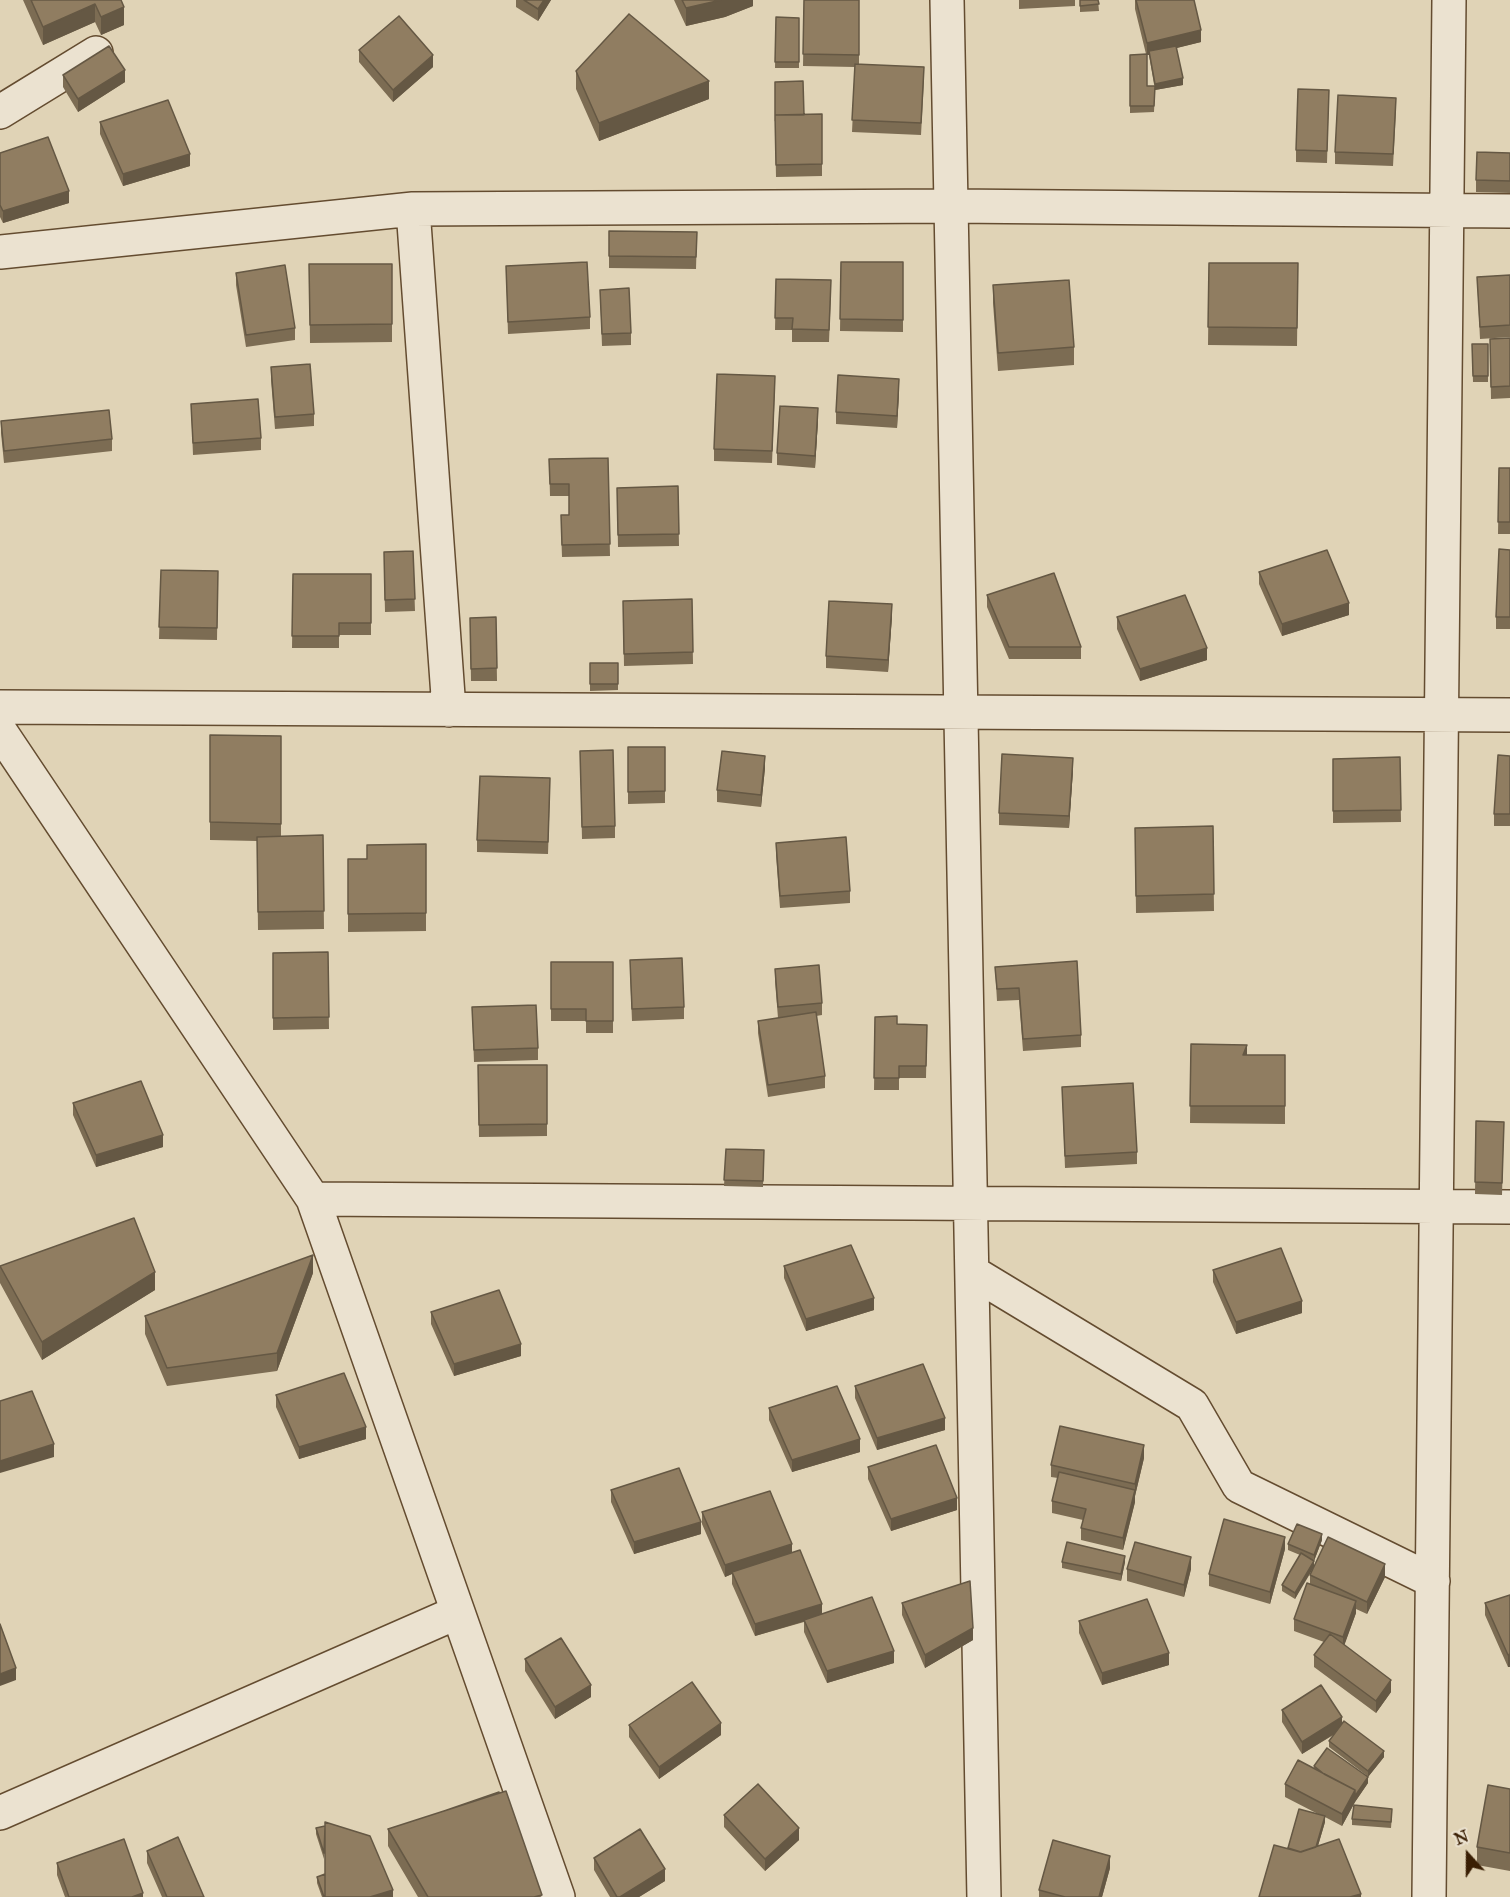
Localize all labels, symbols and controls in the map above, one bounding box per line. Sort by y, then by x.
north arrow [1438,1825,1498,1885]
text: N [1452,1826,1471,1849]

